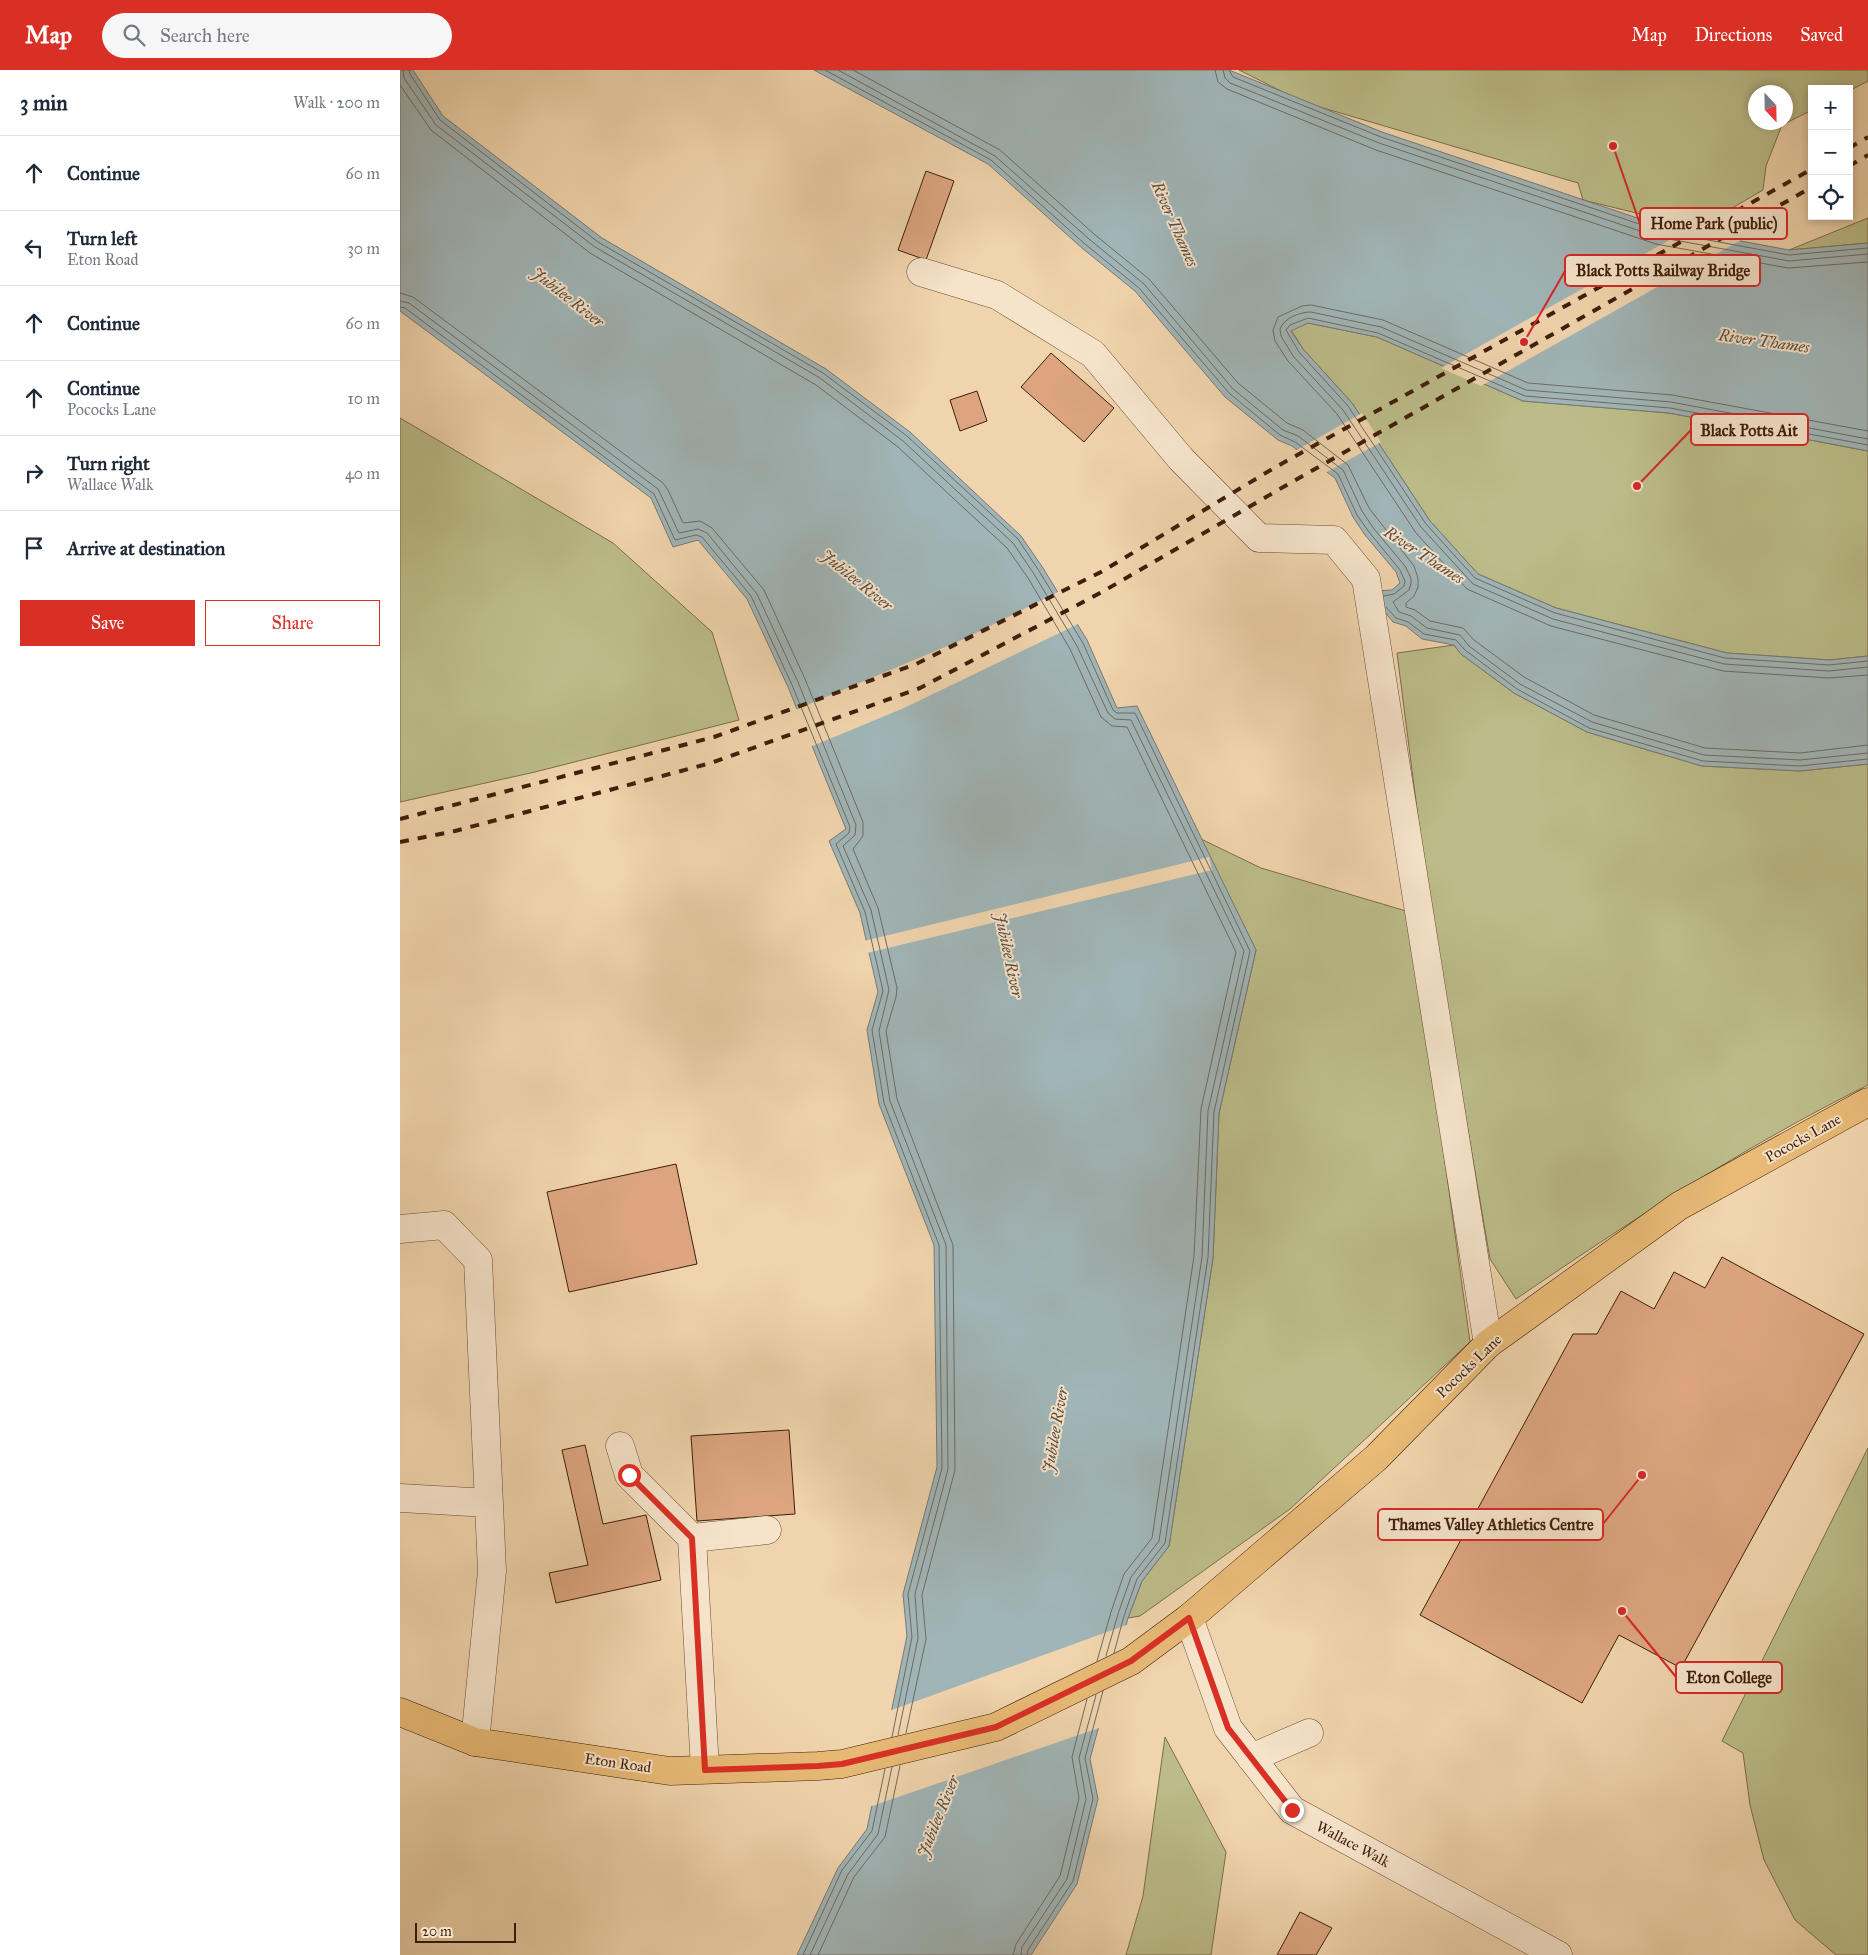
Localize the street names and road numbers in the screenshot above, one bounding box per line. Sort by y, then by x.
street label: Pococks Lane [1762,1110,1844,1166]
street label: Pococks Lane [1433,1330,1505,1402]
street label: Eton Road [584,1749,653,1777]
street label: Wallace Walk [1313,1817,1393,1871]

